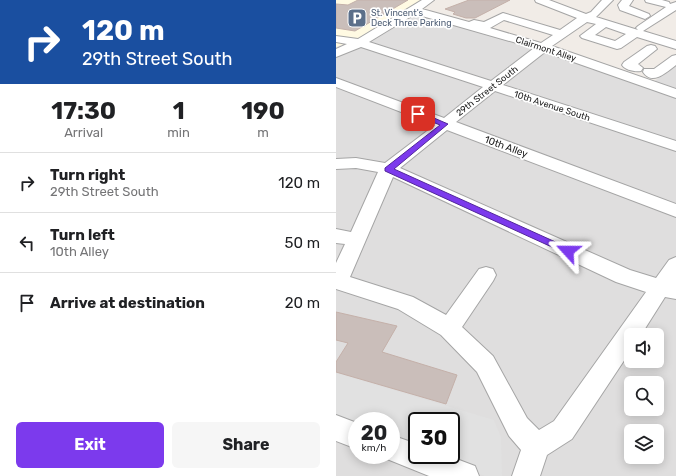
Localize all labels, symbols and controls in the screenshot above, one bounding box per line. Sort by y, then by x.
parking icon: St. Vincent's Deck Three Parking [346,7,368,29]
place label: St. Vincent's Deck Three Parking [371,8,452,28]
text: 120 m [82,14,165,47]
icon: right [16,16,68,68]
street label: Clairmont Alley [514,35,578,64]
text: 29th Street South [82,48,232,70]
street label: 29th Street South [454,64,520,118]
street label: 10th Avenue South [513,89,591,123]
text: 17:30 [51,97,116,125]
text: 1 [173,97,185,125]
text: 190 [241,97,285,125]
pin [401,97,435,131]
icon: arrive [407,103,429,125]
text: Arrival [64,125,103,140]
text: min [167,125,190,140]
text: m [257,125,269,140]
street label: 10th Alley [483,134,530,161]
text: Turn right [50,166,125,184]
icon: right [16,172,38,194]
text: 120 m [278,174,320,192]
text: 29th Street South [50,184,159,199]
text: Turn left [50,226,115,244]
position arrow [547,230,589,272]
icon: left [16,232,38,254]
text: 50 m [285,234,320,252]
text: 10th Alley [50,244,109,259]
icon: arrive [16,292,38,314]
text: Arrive at destination [50,294,205,312]
text: 20 m [285,294,320,312]
map controls [624,328,664,464]
button: sound [624,328,664,368]
button: search [624,376,664,416]
speed limit sign: 30 [408,412,460,464]
text: 20 [361,421,387,445]
button: Exit [16,422,164,468]
button: Share [172,422,320,468]
button: layers [624,424,664,464]
text: km/h [362,442,386,454]

